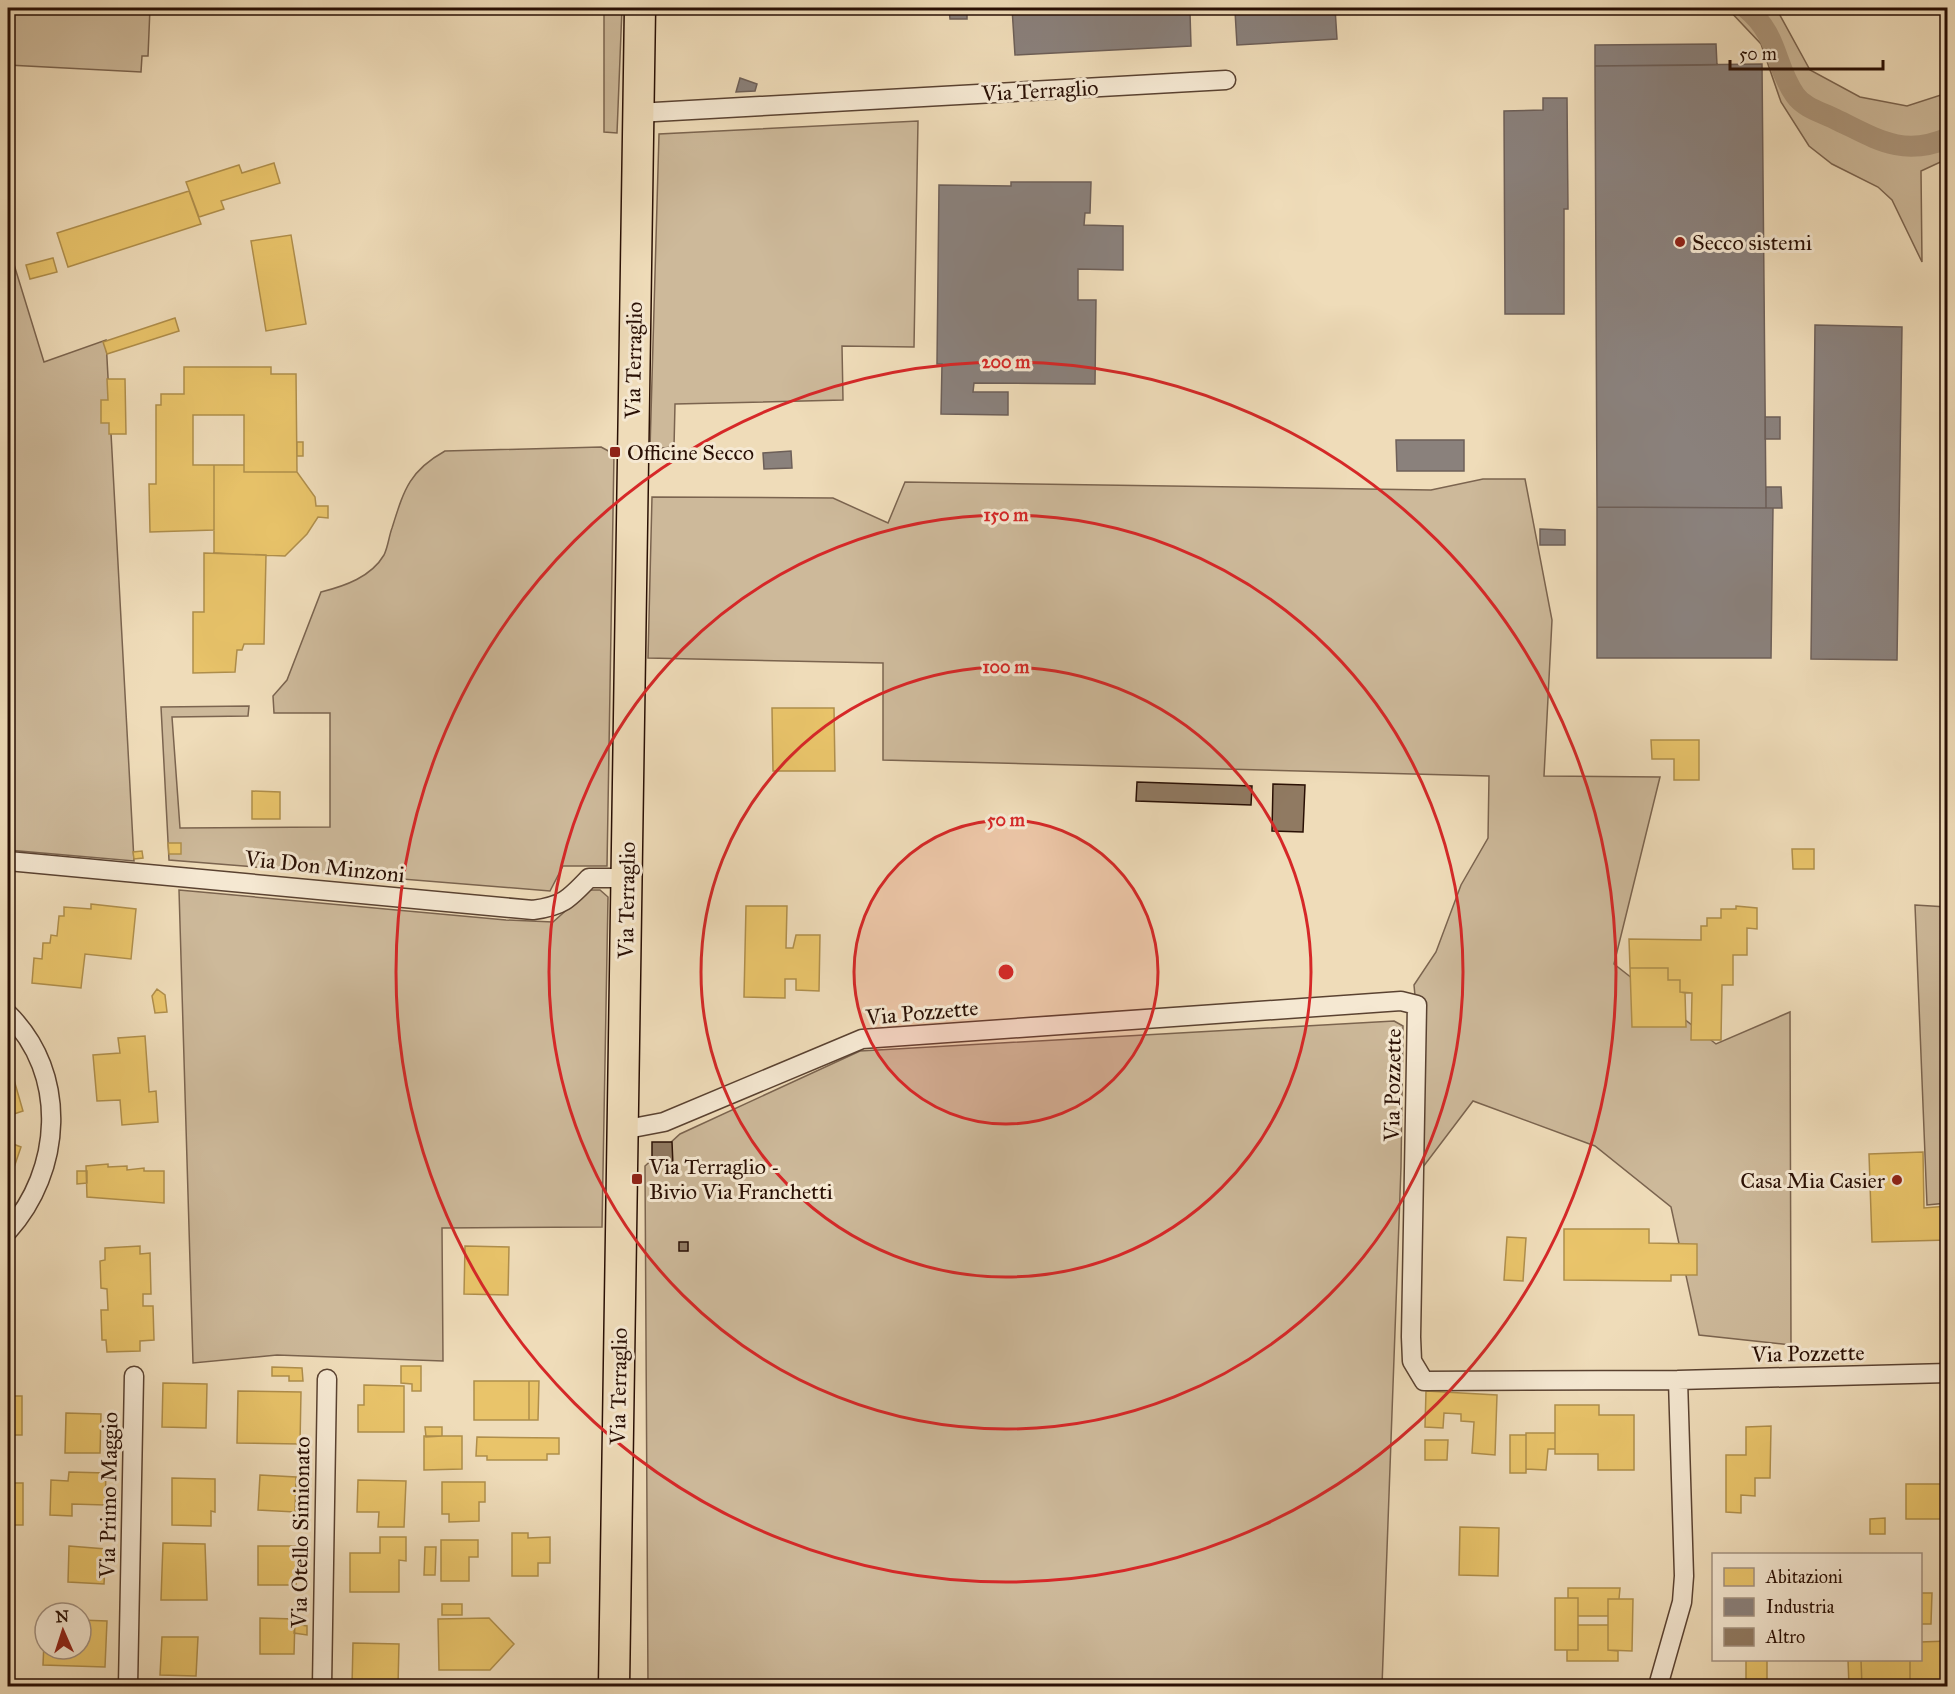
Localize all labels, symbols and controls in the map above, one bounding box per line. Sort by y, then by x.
scale bar [1730,33,1883,71]
text: 50 m [1739,43,1777,65]
street label: Via Terraglio [980,74,1099,107]
place label: Secco sistemi [1692,229,1812,256]
marker: Secco sistemi [1673,235,1687,249]
street label: Via Terraglio [619,301,648,420]
text: 200 m [982,351,1031,373]
place label: Officine Secco [627,439,754,466]
marker: Officine Secco [608,445,622,459]
text: 150 m [984,504,1029,526]
text: 100 m [983,656,1030,678]
text: 50 m [987,809,1026,831]
street label: Via Terraglio [612,841,641,960]
street label: Via Don Minzoni [243,845,406,888]
centre of rings [996,962,1016,982]
street label: Via Pozzette [864,994,979,1031]
street label: Via Pozzette [1378,1028,1407,1143]
place label: Via Terraglio - Bivio Via Franchetti [648,1153,833,1205]
place label: Casa Mia Casier [1740,1167,1886,1194]
marker: Via Terraglio - Bivio Via Franchetti [630,1172,644,1186]
marker: Casa Mia Casier [1890,1173,1904,1187]
street label: Via Terraglio [604,1327,633,1446]
street label: Via Pozzette [1750,1339,1865,1368]
street label: Via Primo Maggio [94,1412,123,1579]
street label: Via Otello Simionato [285,1436,316,1629]
legend [1712,1553,1922,1661]
text: Abitazioni [1765,1566,1843,1588]
text: Industria [1766,1596,1835,1618]
north arrow [33,1601,93,1661]
text: N [55,1607,70,1626]
text: Altro [1765,1626,1805,1648]

